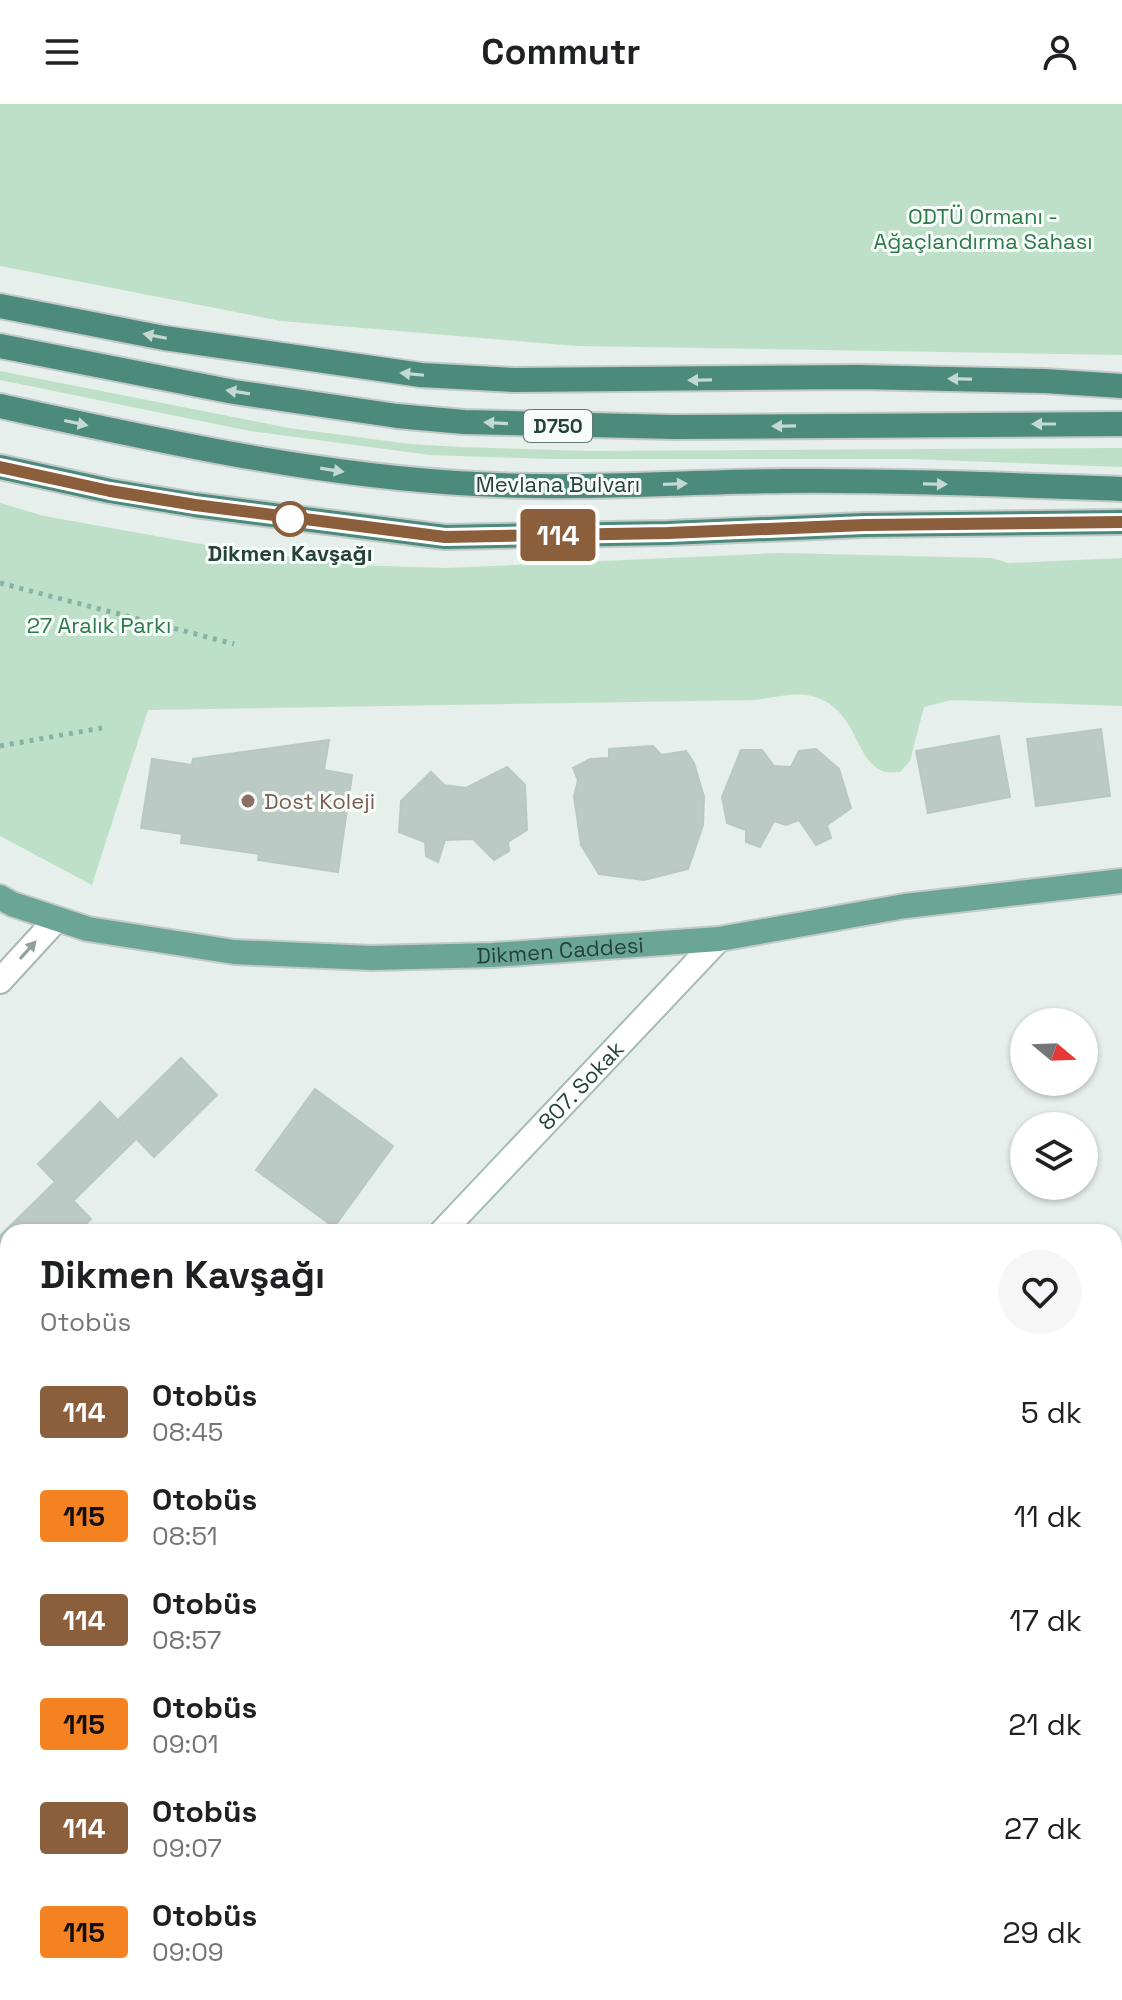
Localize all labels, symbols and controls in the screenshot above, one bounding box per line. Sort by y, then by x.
text: Commutr [481,29,641,75]
icon: menu [40,30,84,74]
icon: person [1038,30,1082,74]
park label: ODTÜ Ormanı - Ağaçlandırma Sahası [873,202,1093,255]
one-way arrow [142,329,167,341]
one-way arrow [400,367,425,380]
one-way arrow [947,373,972,386]
one-way arrow [687,374,712,386]
one-way arrow [225,385,250,398]
road number: D750 [524,410,592,442]
one-way arrow [483,416,508,429]
one-way arrow [64,417,89,430]
one-way arrow [1031,418,1056,430]
one-way arrow [771,420,796,432]
one-way arrow [320,464,345,477]
street label: Mevlana Bulvarı [476,470,640,498]
one-way arrow [663,478,688,490]
one-way arrow [923,478,948,491]
marker: Dikmen Kavşağı [273,502,307,536]
line badge: 114 [512,509,604,561]
text: 114 [536,517,580,553]
place label: Dikmen Kavşağı [207,539,373,567]
park label: 27 Aralık Parkı [27,611,171,639]
place label: Dost Koleji [264,787,375,815]
marker: Dost Koleji [239,792,257,810]
street label: Dikmen Caddesi [476,930,645,969]
one-way arrow [18,941,36,960]
north arrow [1010,1008,1098,1096]
map controls [1010,1008,1098,1200]
street label: 807. Sokak [532,1035,630,1136]
button: layers [1010,1112,1098,1200]
button: heart [998,1250,1082,1334]
text: Dikmen Kavşağı [40,1251,325,1299]
text: Otobüs [40,1305,131,1339]
text: Otobüs [152,1376,257,1415]
text: 5 dk [1021,1393,1082,1432]
text: 114 [62,1394,106,1430]
text: 08:45 [152,1415,223,1449]
text: Otobüs [152,1480,257,1519]
text: 11 dk [1014,1497,1082,1536]
text: 115 [63,1498,105,1534]
text: 08:51 [152,1519,218,1553]
text: Otobüs [152,1584,257,1623]
text: 17 dk [1009,1601,1082,1640]
text: 114 [62,1602,106,1638]
text: 08:57 [152,1623,221,1657]
text: Otobüs [152,1688,257,1727]
text: 21 dk [1008,1705,1082,1744]
text: 115 [63,1706,105,1742]
text: 09:01 [152,1727,219,1761]
text: Otobüs [152,1792,257,1831]
text: 27 dk [1004,1809,1082,1848]
text: 114 [62,1810,106,1846]
text: 09:07 [152,1831,222,1865]
text: Otobüs [152,1896,257,1935]
text: 29 dk [1002,1913,1082,1952]
text: 115 [63,1914,105,1950]
text: 09:09 [152,1935,224,1969]

